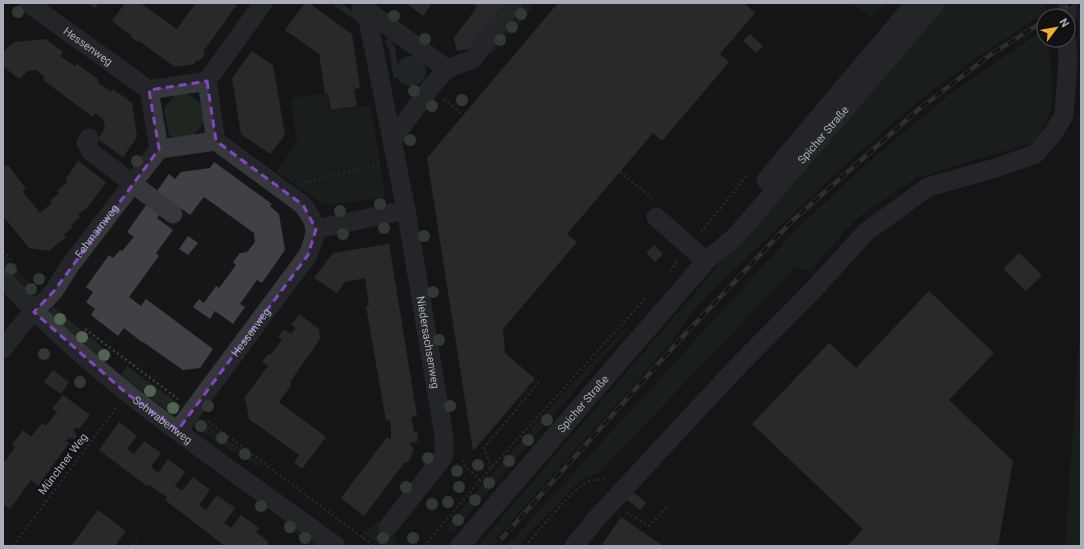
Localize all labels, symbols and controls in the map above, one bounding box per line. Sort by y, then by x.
north arrow [1036,8,1076,48]
text: N [1056,16,1072,30]
street label: Hessenweg [61,24,115,68]
street label: Spicher Straße [795,103,851,166]
street label: Fehmarnweg [72,202,121,260]
street label: Niedersachsenweg [414,295,442,389]
street label: Hessenweg [228,305,273,359]
street label: Spicher Straße [555,372,611,435]
street label: Schwabenweg [130,393,195,447]
street label: Münchner Weg [36,431,90,497]

